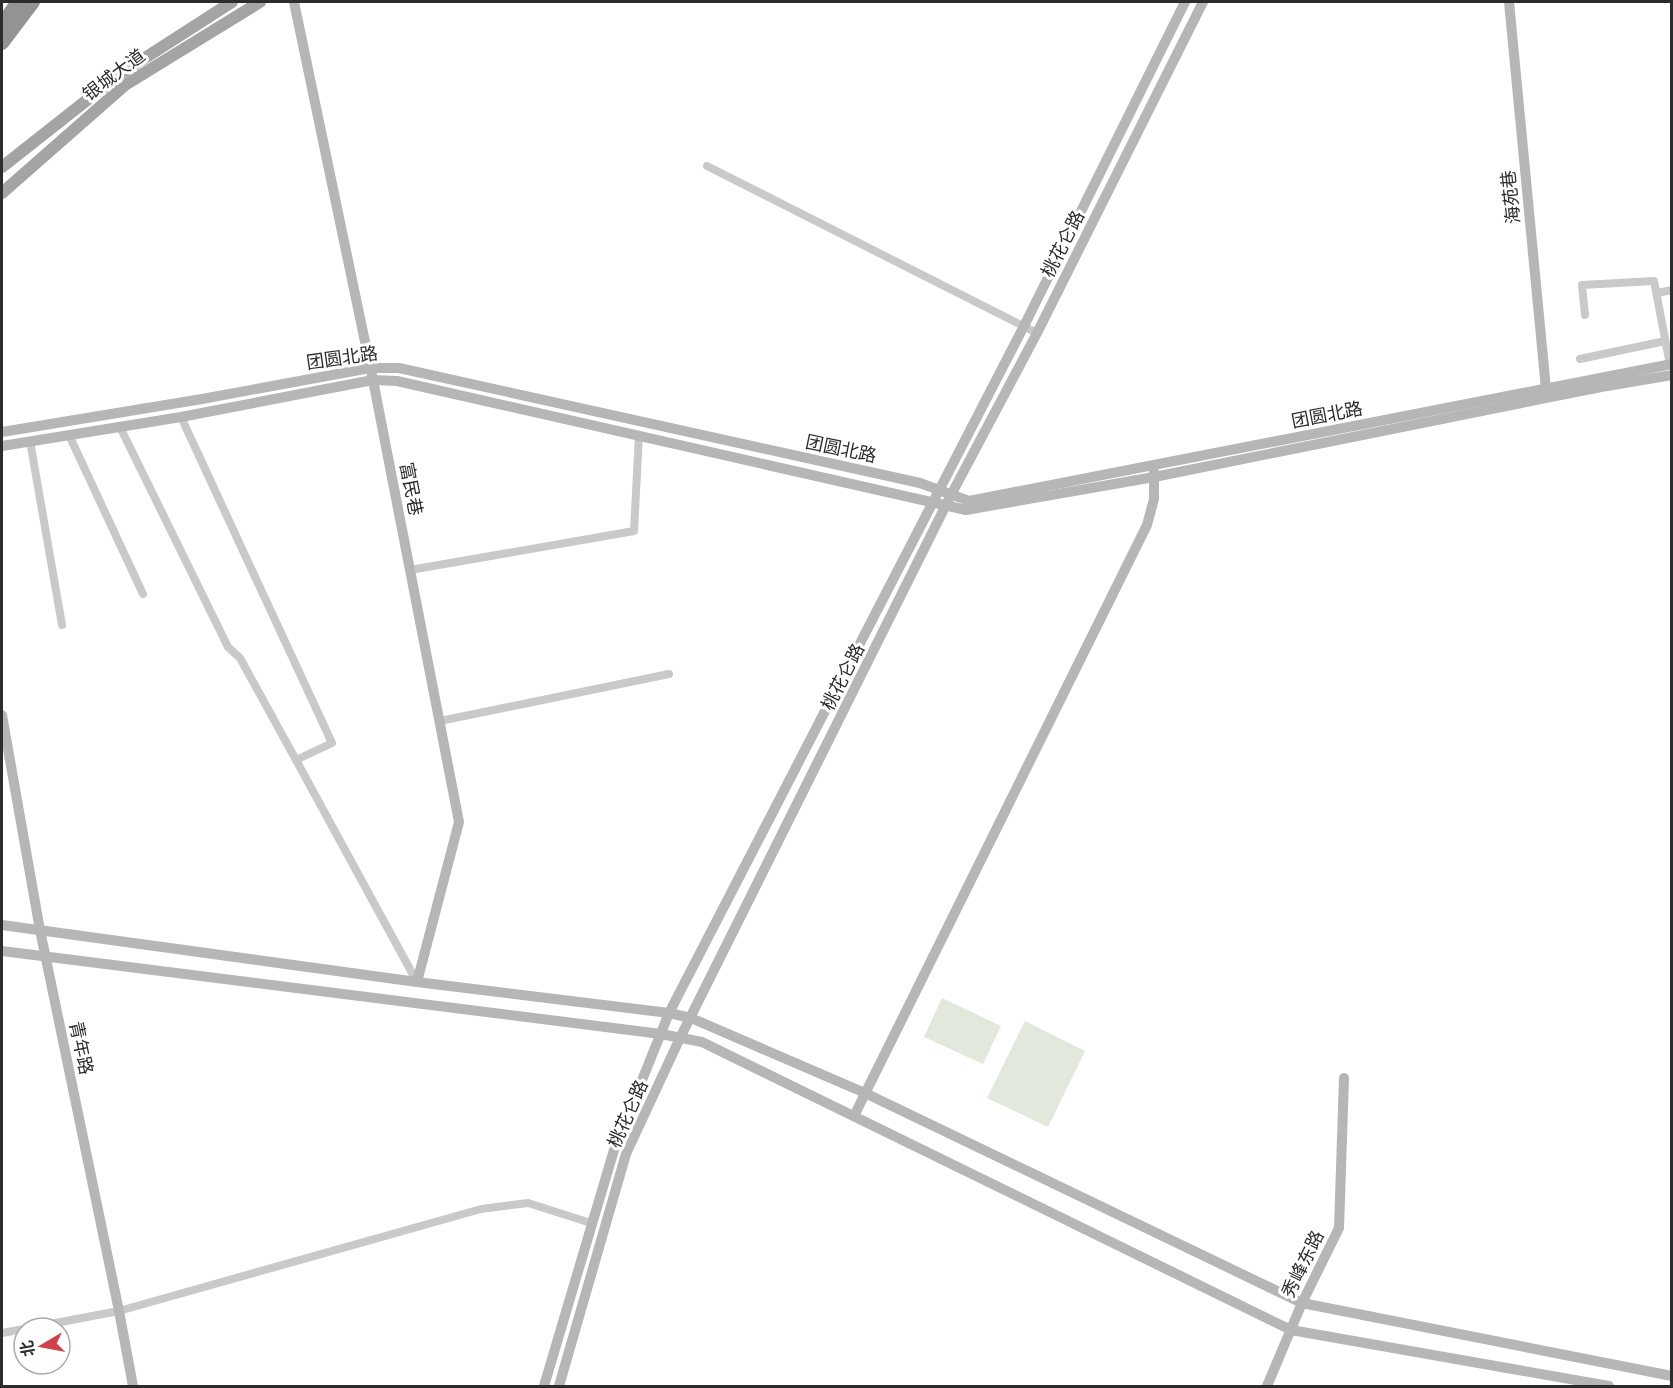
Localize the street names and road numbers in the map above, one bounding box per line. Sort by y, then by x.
street label: 银城大道 [78,44,149,105]
street label: 海苑巷 [1496,169,1525,225]
street label: 桃花仑路 [1036,206,1089,281]
street label: 团圆北路 [305,341,379,374]
street label: 团圆北路 [1289,396,1364,433]
street label: 团圆北路 [803,430,879,467]
street label: 富民巷 [395,460,428,518]
street label: 桃花仑路 [816,639,869,714]
street label: 青年路 [65,1019,98,1077]
street label: 桃花仑路 [602,1076,653,1151]
street label: 秀峰东路 [1276,1226,1329,1301]

